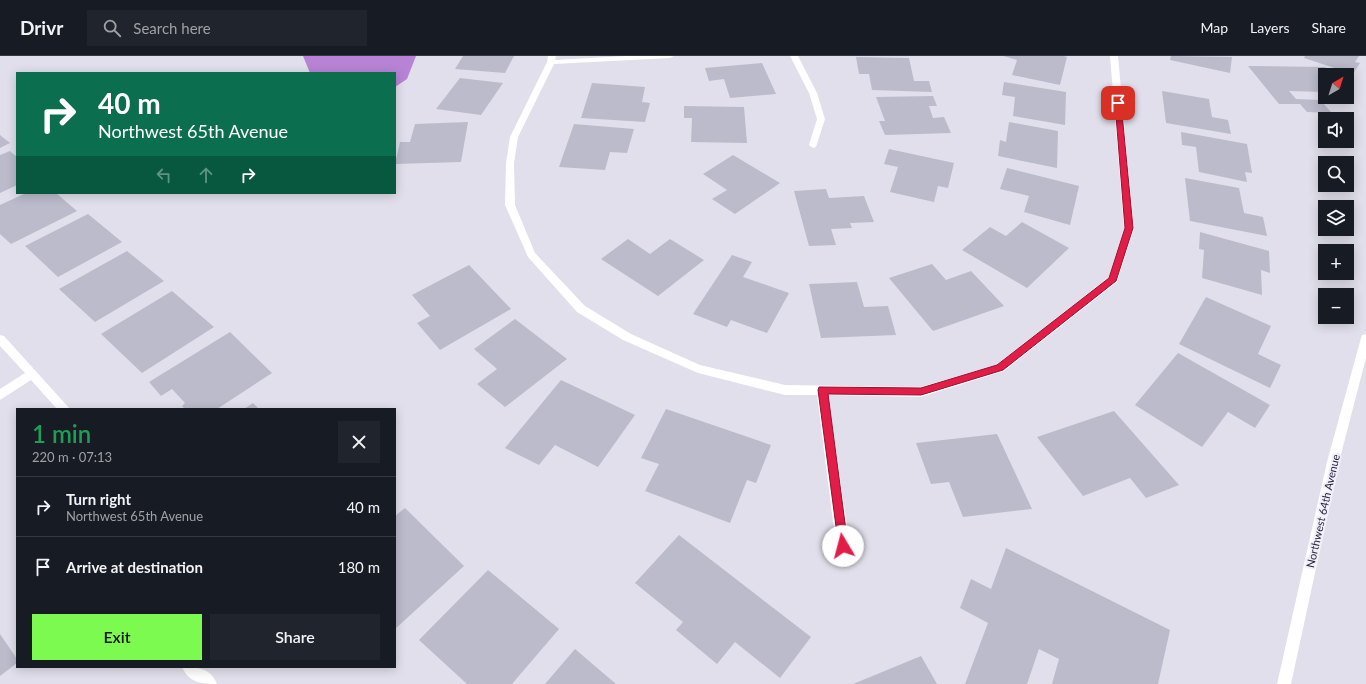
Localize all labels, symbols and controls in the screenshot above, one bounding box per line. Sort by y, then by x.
search box [87,10,367,46]
text: Drivr [20,16,63,39]
icon: search [101,17,123,39]
text: Search here [133,19,211,37]
text: Map [1200,19,1228,36]
text: Layers [1250,19,1290,36]
text: Share [1312,19,1346,36]
north arrow [1318,68,1354,104]
map controls [1318,68,1354,324]
text: 40 m [98,86,161,120]
pin [1101,86,1135,120]
icon: right [32,88,84,140]
icon: arrive [1107,92,1129,114]
button: sound [1318,112,1354,148]
text: Northwest 65th Avenue [98,120,288,142]
button: search [1318,156,1354,192]
icon: left [153,164,175,186]
icon: ahead [195,164,217,186]
icon: right [237,164,259,186]
button: layers [1318,200,1354,236]
button: + [1318,244,1354,280]
button: − [1318,288,1354,324]
text: 1 min [32,419,91,448]
button: close [338,421,380,463]
text: 220 m · 07:13 [32,449,112,465]
street label: Northwest 64th Avenue [1303,453,1342,569]
text: Turn right [66,490,131,508]
icon: right [32,496,54,518]
text: 40 m [346,498,380,516]
text: Northwest 65th Avenue [66,508,203,524]
position arrow [822,525,864,567]
icon: arrive [32,556,54,578]
text: Arrive at destination [66,558,203,576]
text: 180 m [338,558,380,576]
button: Exit [32,614,202,660]
button: Share [210,614,380,660]

